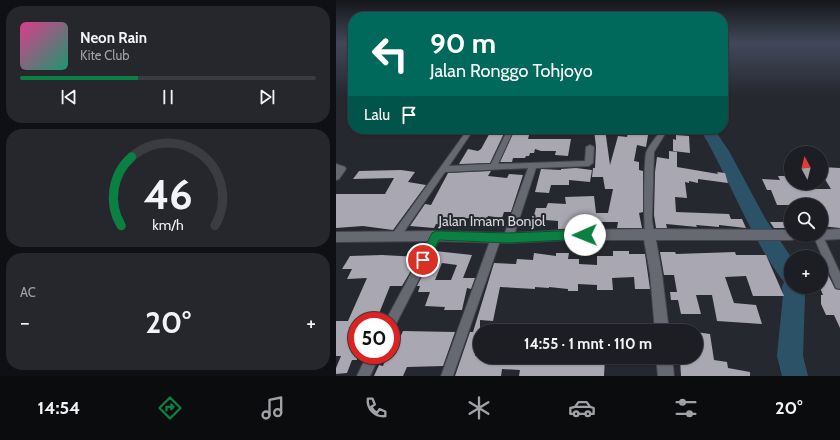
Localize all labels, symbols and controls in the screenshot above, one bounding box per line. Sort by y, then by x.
text: 90 m [430,26,496,60]
icon: left [364,28,416,80]
text: Neon Rain [80,29,147,47]
text: Kite Club [80,47,129,63]
text: Jalan Ronggo Tohjoyo [430,60,593,82]
icon: previous [58,86,80,108]
icon: pause [157,86,179,108]
icon: next [256,86,278,108]
icon: arrive [398,104,420,126]
text: Lalu [364,106,390,124]
north arrow [784,146,828,190]
map controls [784,146,828,294]
text: 46 [143,169,193,219]
button: search [784,198,828,242]
street label: Jalan Imam Bonjol [438,212,546,230]
position arrow [564,214,606,256]
text: km/h [152,216,184,234]
pin [406,243,440,277]
icon: arrive [412,249,434,271]
button: + [784,250,828,294]
text: AC [20,284,36,300]
text: 20° [145,304,191,341]
text: − [20,309,30,336]
text: + [306,309,316,336]
speed limit sign: 50 [348,312,400,364]
text: 14:55 · 1 mnt · 110 m [524,335,652,353]
icon: directions [156,394,184,422]
icon: music [259,394,287,422]
icon: phone [362,394,390,422]
icon: climate [465,394,493,422]
icon: car [568,394,596,422]
icon: filters [672,394,700,422]
text: 14:54 [38,397,80,419]
text: 20° [775,397,802,419]

